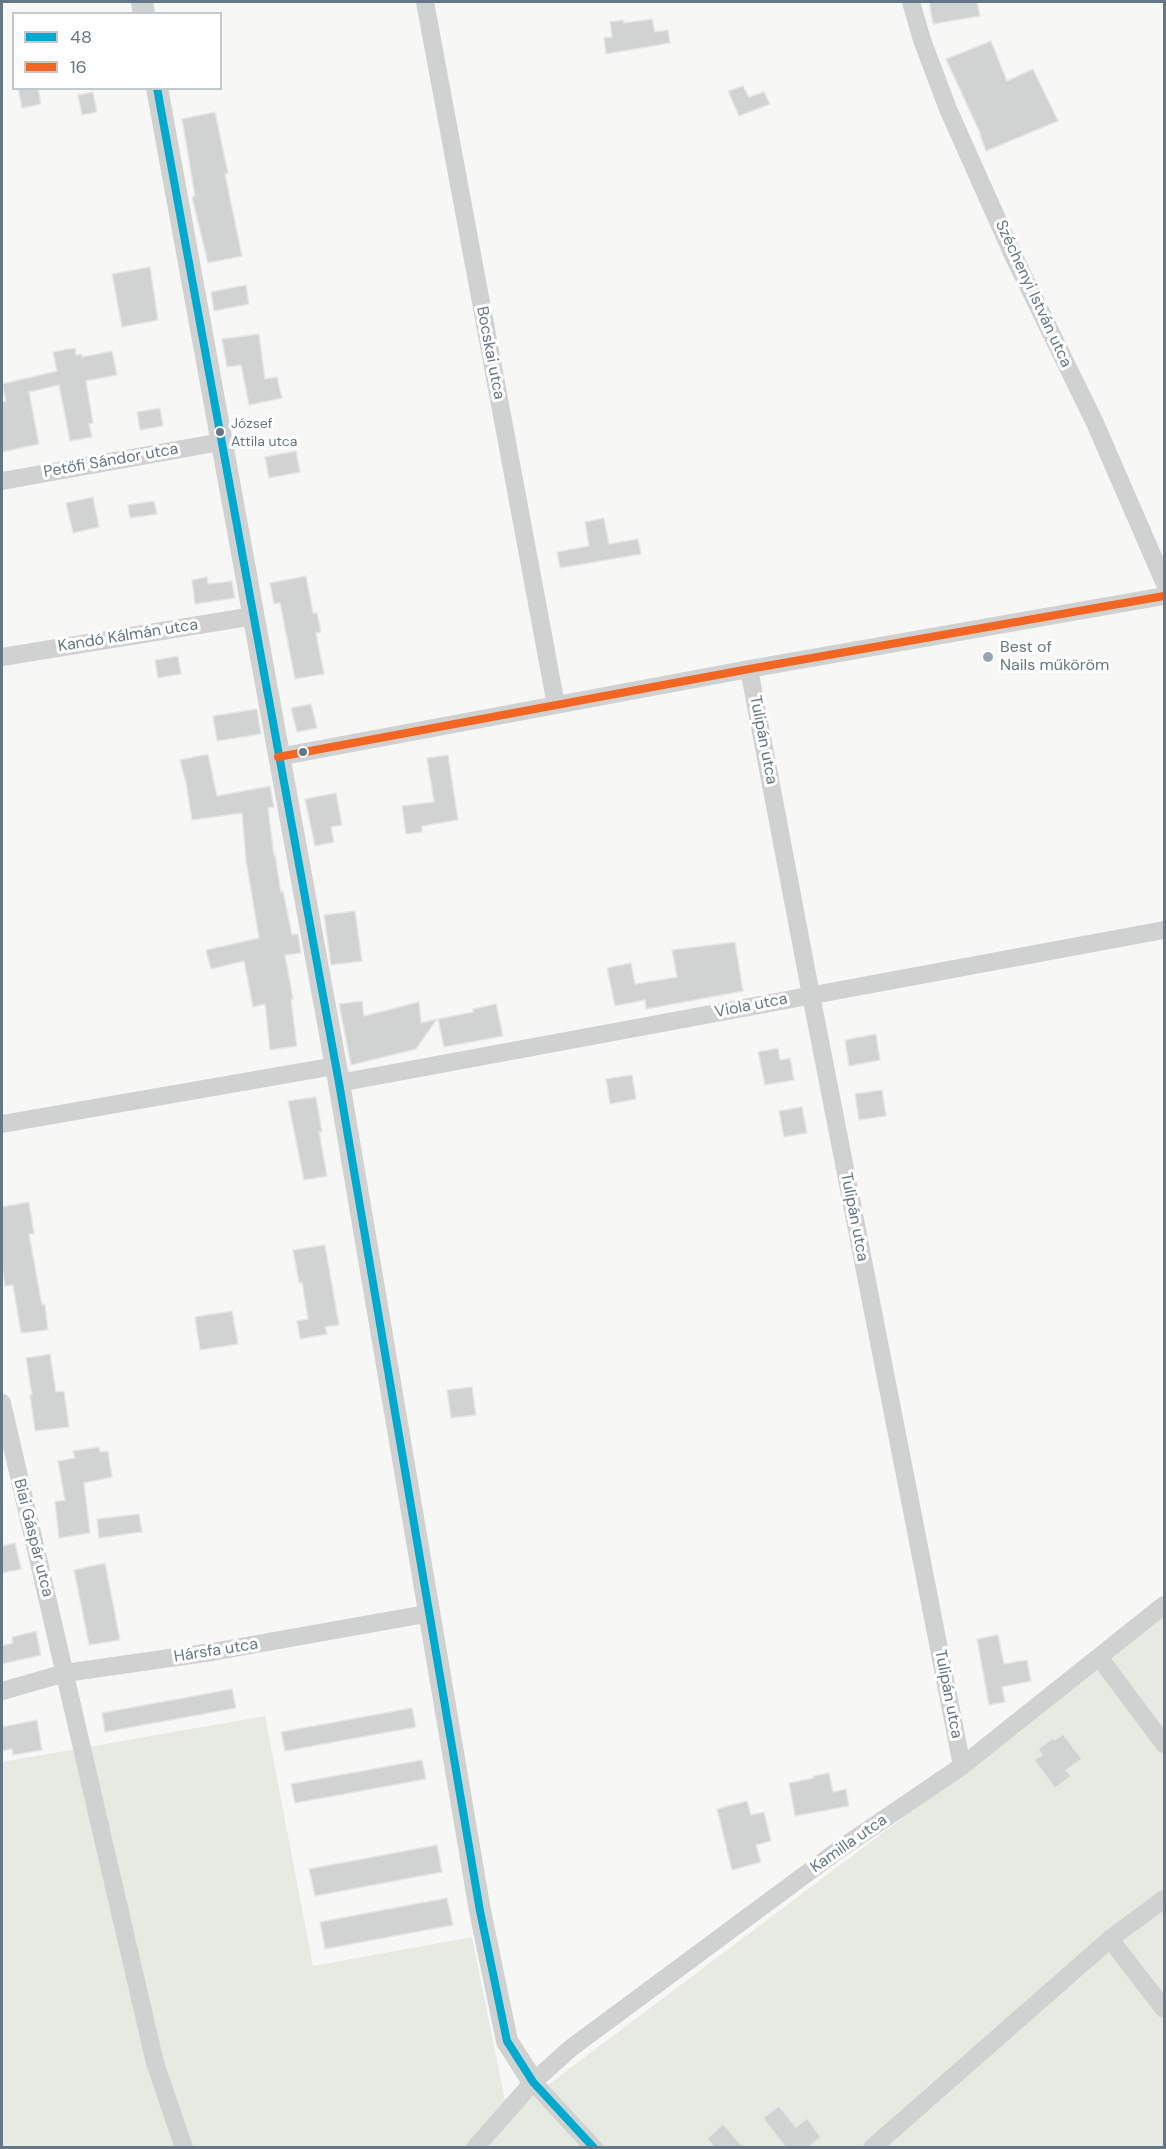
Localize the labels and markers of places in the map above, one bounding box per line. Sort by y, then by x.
place label: József Attila utca [231,416,297,448]
marker: József Attila utca [214,426,226,438]
place label: Best of Nails műköröm [1000,638,1109,676]
marker: Best of Nails műköröm [981,650,995,664]
unlabelled marker [297,746,309,758]

